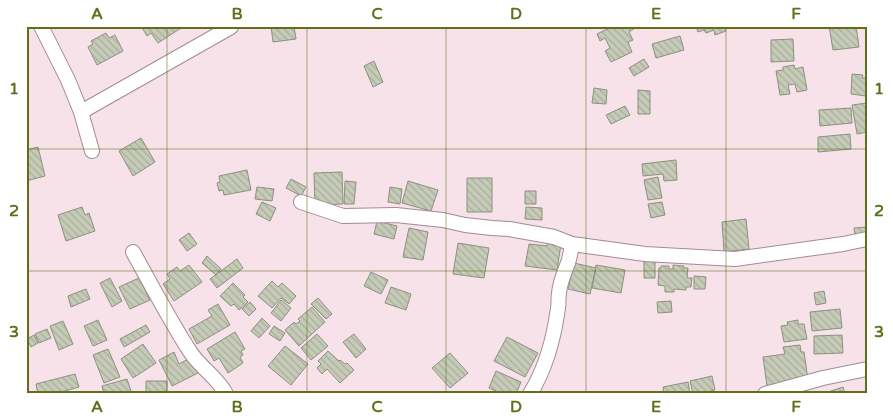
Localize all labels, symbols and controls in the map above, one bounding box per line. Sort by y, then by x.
text: A [91,4,103,24]
text: B [231,4,243,24]
text: C [371,4,383,24]
text: D [510,4,522,24]
text: E [651,4,661,24]
text: F [791,4,801,24]
text: 1 [9,79,19,99]
text: 1 [874,79,884,99]
text: 2 [9,201,19,221]
text: 2 [874,201,884,221]
text: 3 [9,322,19,342]
text: 3 [874,322,884,342]
text: A [91,397,103,417]
text: B [231,397,243,417]
text: C [371,397,383,417]
text: D [510,397,522,417]
text: E [651,397,661,417]
text: F [791,397,801,417]

